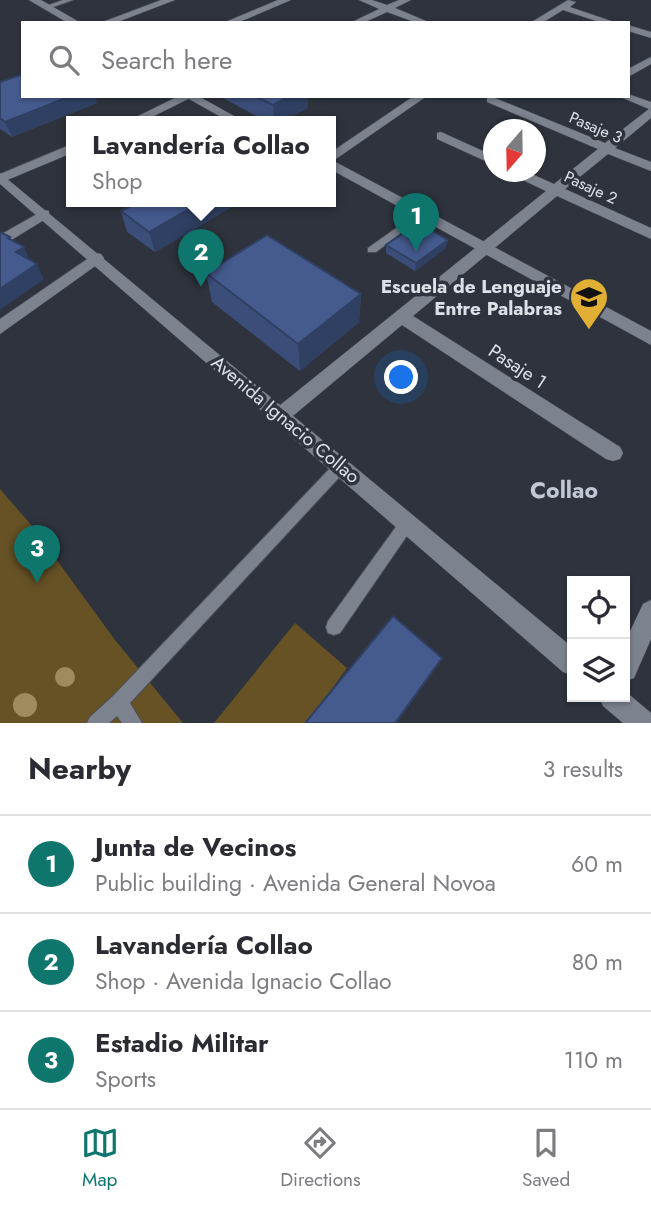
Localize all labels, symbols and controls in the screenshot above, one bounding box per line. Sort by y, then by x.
search box [21,21,630,98]
icon: search [45,41,83,79]
text: Search here [101,41,233,79]
street label: Pasaje 3 [566,106,626,149]
popup [66,116,336,207]
north arrow [483,119,546,182]
text: Lavandería Collao [92,126,310,164]
text: Shop [92,164,142,198]
street label: Pasaje 2 [560,165,621,210]
pin: 1 [393,193,439,251]
pin: 2 [178,229,224,287]
place label: Escuela de Lenguaje Entre Palabras [381,273,562,322]
school or university icon: Escuela de Lenguaje Entre Palabras [568,276,610,331]
street label: Pasaje 1 [483,338,552,395]
street label: Avenida Ignacio Collao [206,349,366,490]
your location [384,360,418,394]
district label: Collao [530,473,598,507]
pin: 3 [14,525,60,583]
map controls [567,576,630,702]
button: locate [567,576,630,639]
button: layers [567,639,630,702]
text: Nearby [28,747,131,790]
text: 3 results [543,752,623,786]
text: Junta de Vecinos [95,828,296,866]
text: 1 [45,847,57,881]
text: 60 m [571,847,623,881]
text: Public building · Avenida General Novoa [95,866,496,900]
text: Lavandería Collao [95,926,313,964]
text: 2 [43,945,59,979]
text: 80 m [572,945,623,979]
text: Shop · Avenida Ignacio Collao [95,964,392,998]
text: Estadio Militar [95,1024,269,1062]
text: 3 [44,1043,58,1077]
text: 110 m [564,1043,623,1077]
text: Sports [95,1062,156,1096]
tab: Map [81,1124,119,1193]
tab: Directions [280,1124,361,1193]
tab: Saved [522,1124,570,1193]

